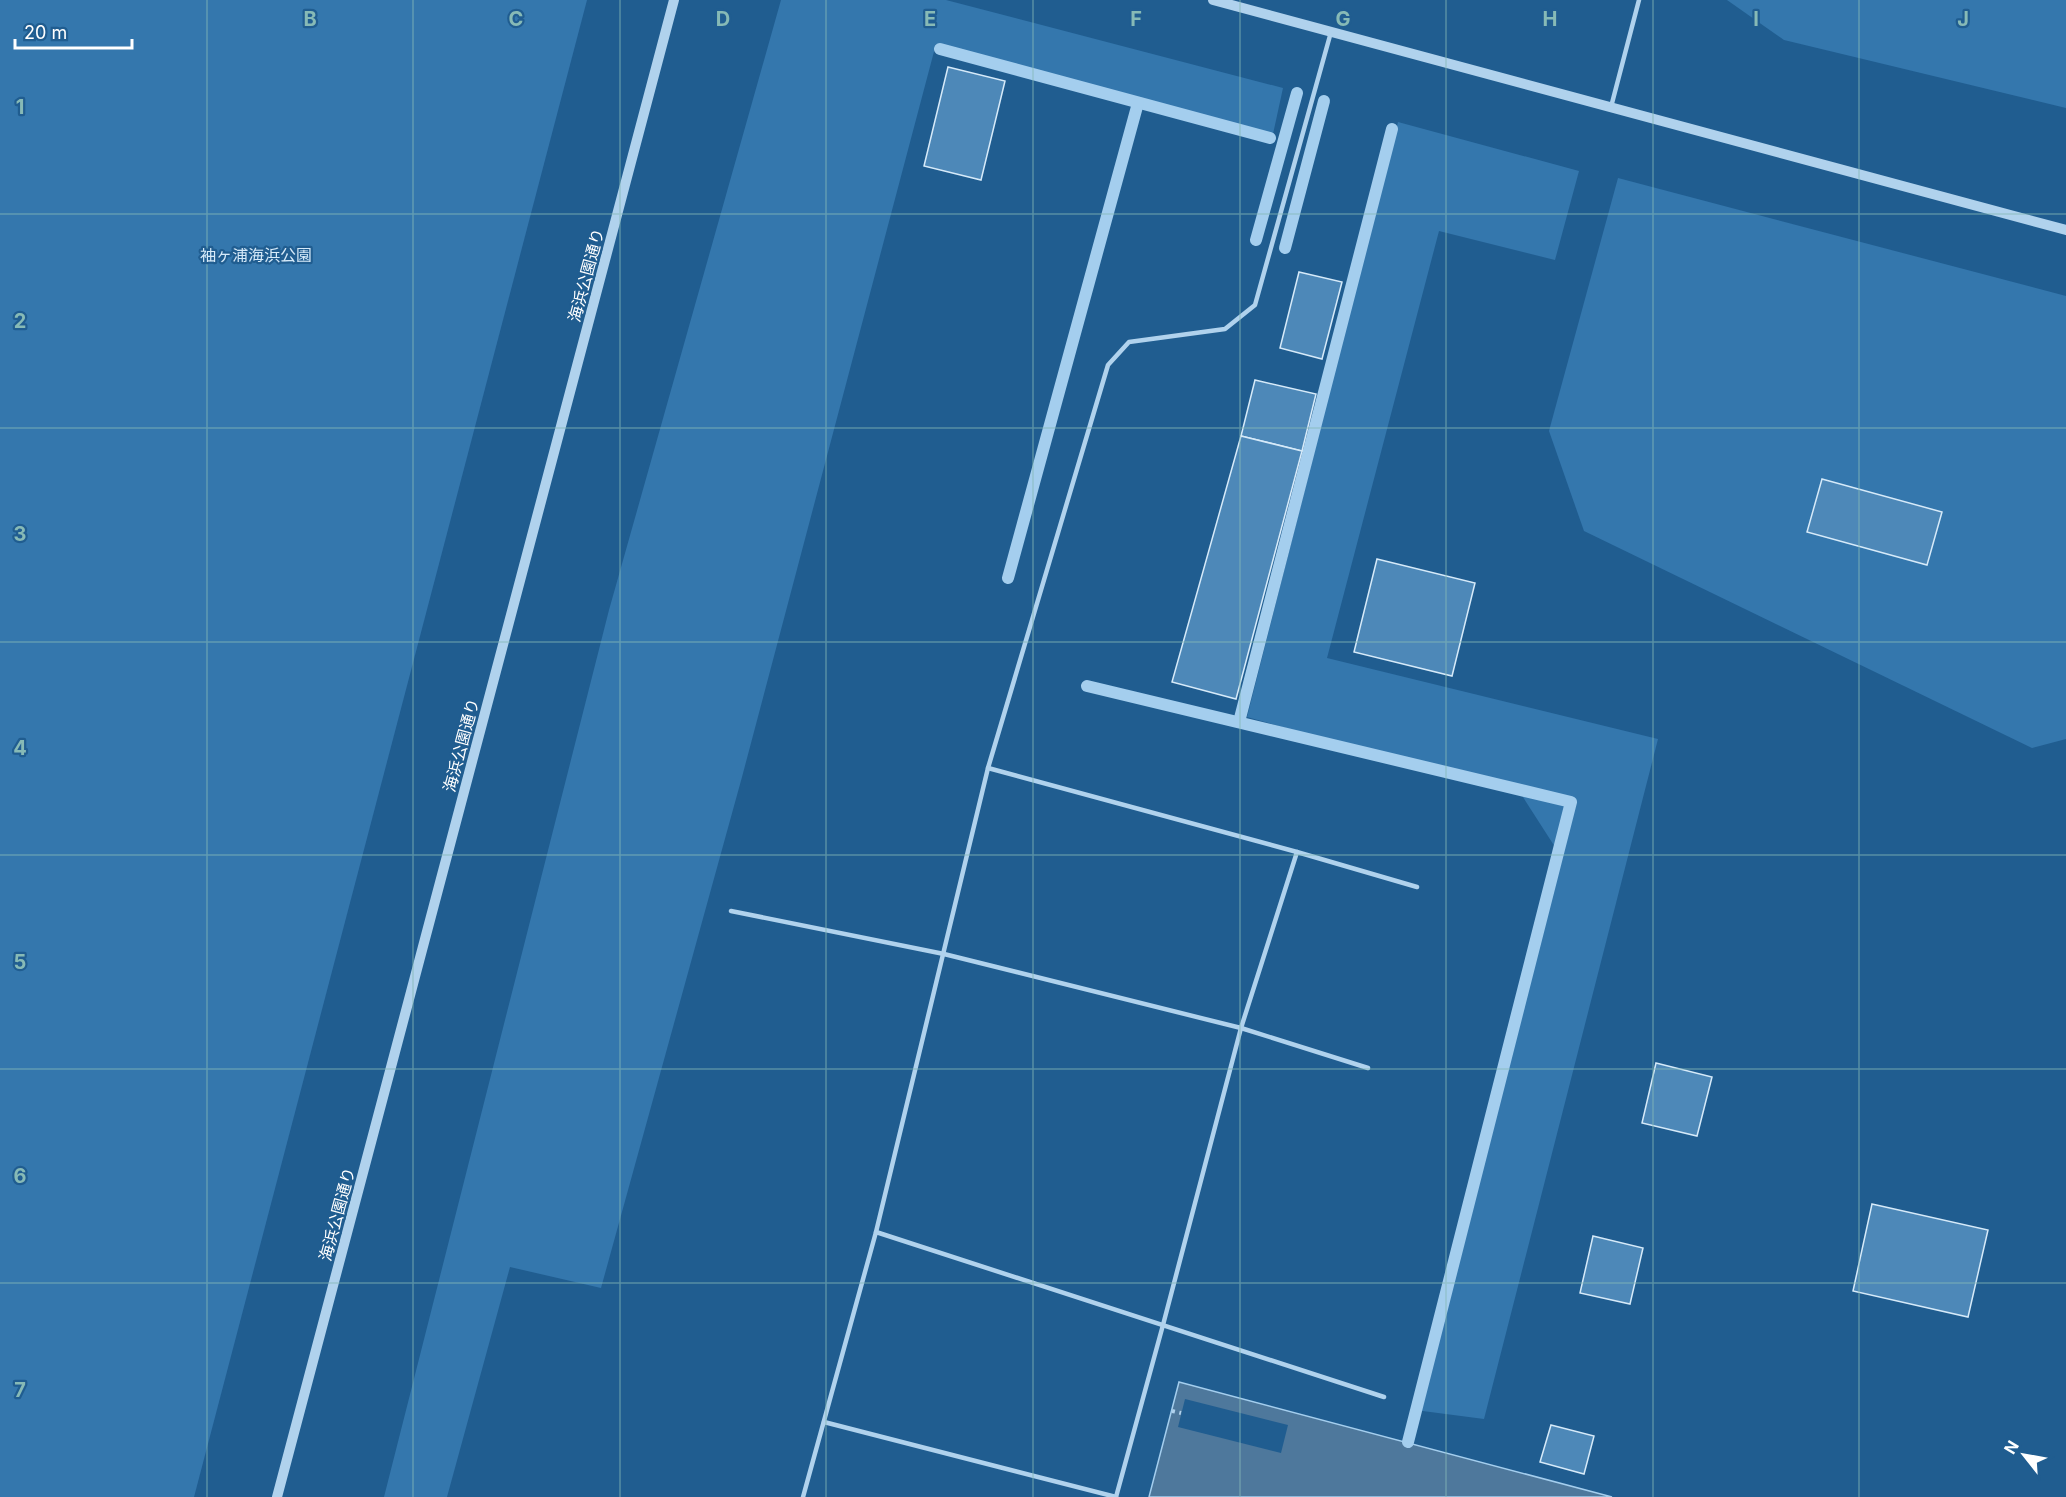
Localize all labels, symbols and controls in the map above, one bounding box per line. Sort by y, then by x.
text: B [303,7,317,31]
text: C [509,7,523,31]
text: D [716,7,730,31]
text: E [924,7,936,31]
text: F [1130,7,1142,31]
text: G [1335,7,1351,31]
text: H [1543,7,1557,31]
text: I [1753,7,1759,31]
text: J [1957,7,1969,31]
scale bar [15,12,132,50]
text: 20 m [24,22,67,43]
text: 1 [16,95,24,119]
street label: 海浜公園通り [564,226,608,324]
park label: 袖ヶ浦海浜公園 [200,245,312,265]
text: 2 [14,309,26,333]
text: 3 [14,522,26,546]
street label: 海浜公園通り [439,696,483,794]
text: 4 [13,736,27,760]
text: 5 [14,950,26,974]
text: 6 [14,1164,27,1188]
street label: 海浜公園通り [315,1165,359,1263]
text: 7 [14,1378,26,1402]
north arrow [1994,1425,2054,1485]
text: N [1999,1437,2023,1458]

